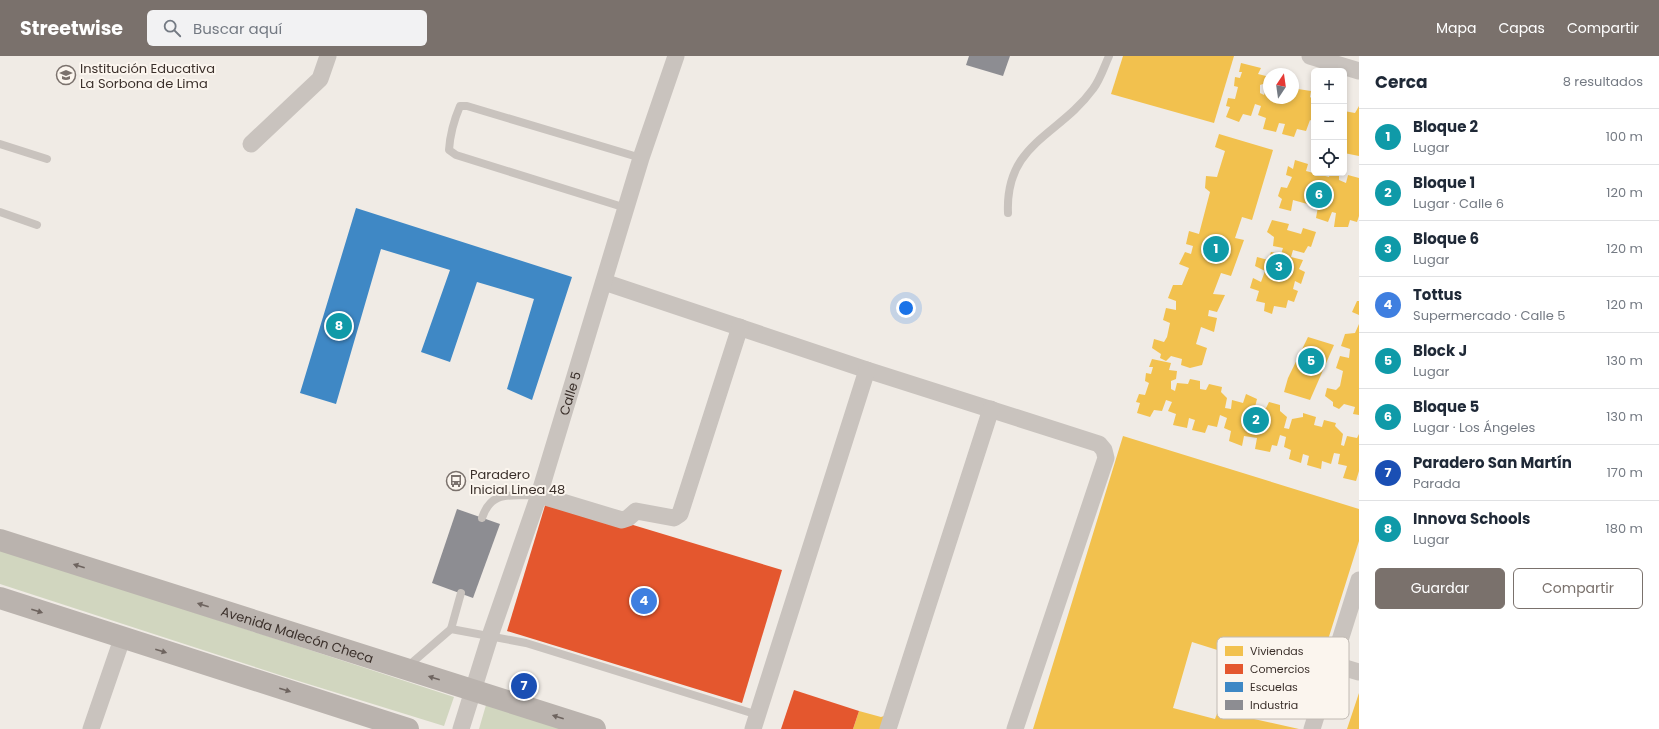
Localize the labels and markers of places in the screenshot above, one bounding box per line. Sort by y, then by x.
place label: Institución Educativa La Sorbona de Lima [80,59,215,93]
school or university icon: Institución Educativa La Sorbona de Lima [55,64,77,86]
pin: 6 [1306,180,1332,210]
pin: 1 [1203,234,1229,264]
pin: 3 [1266,252,1292,282]
pin: 8 [326,311,352,341]
pin: 5 [1298,346,1324,376]
pin: 2 [1243,405,1269,435]
place label: Paradero Inicial Linea 48 [470,465,565,499]
bus stop icon: Paradero Inicial Linea 48 [445,470,467,492]
pin: 4 [631,586,657,616]
pin: 7 [511,671,537,701]

